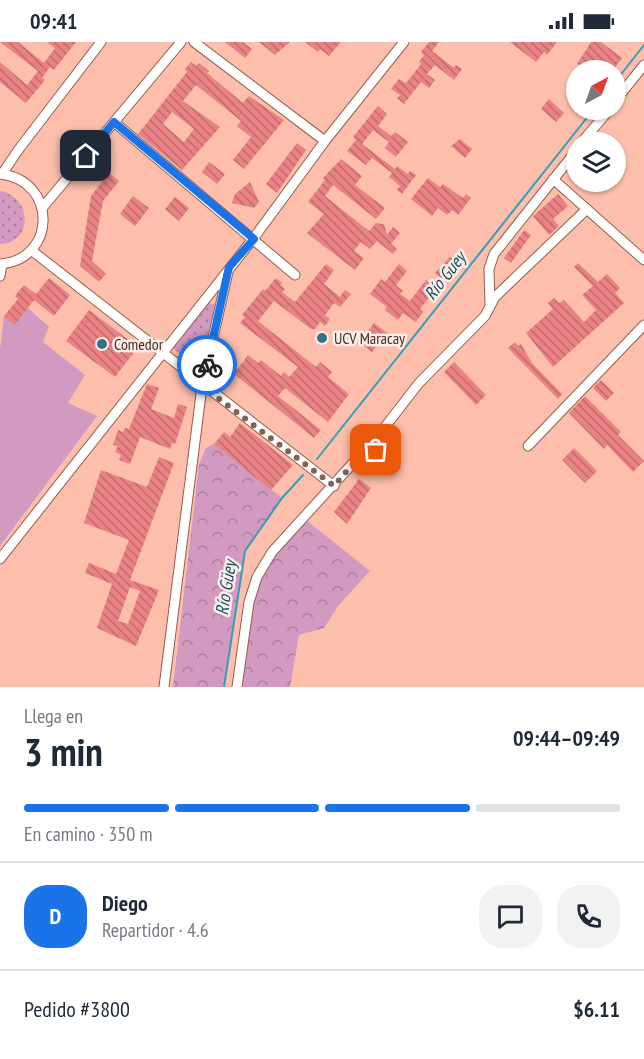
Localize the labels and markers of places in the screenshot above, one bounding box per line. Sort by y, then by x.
pin [60,130,111,181]
place label: UCV Maracay [334,328,405,348]
marker: UCV Maracay [315,331,329,345]
place label: Comedor [114,334,164,354]
marker: Comedor [95,337,109,351]
pin [350,424,401,475]

